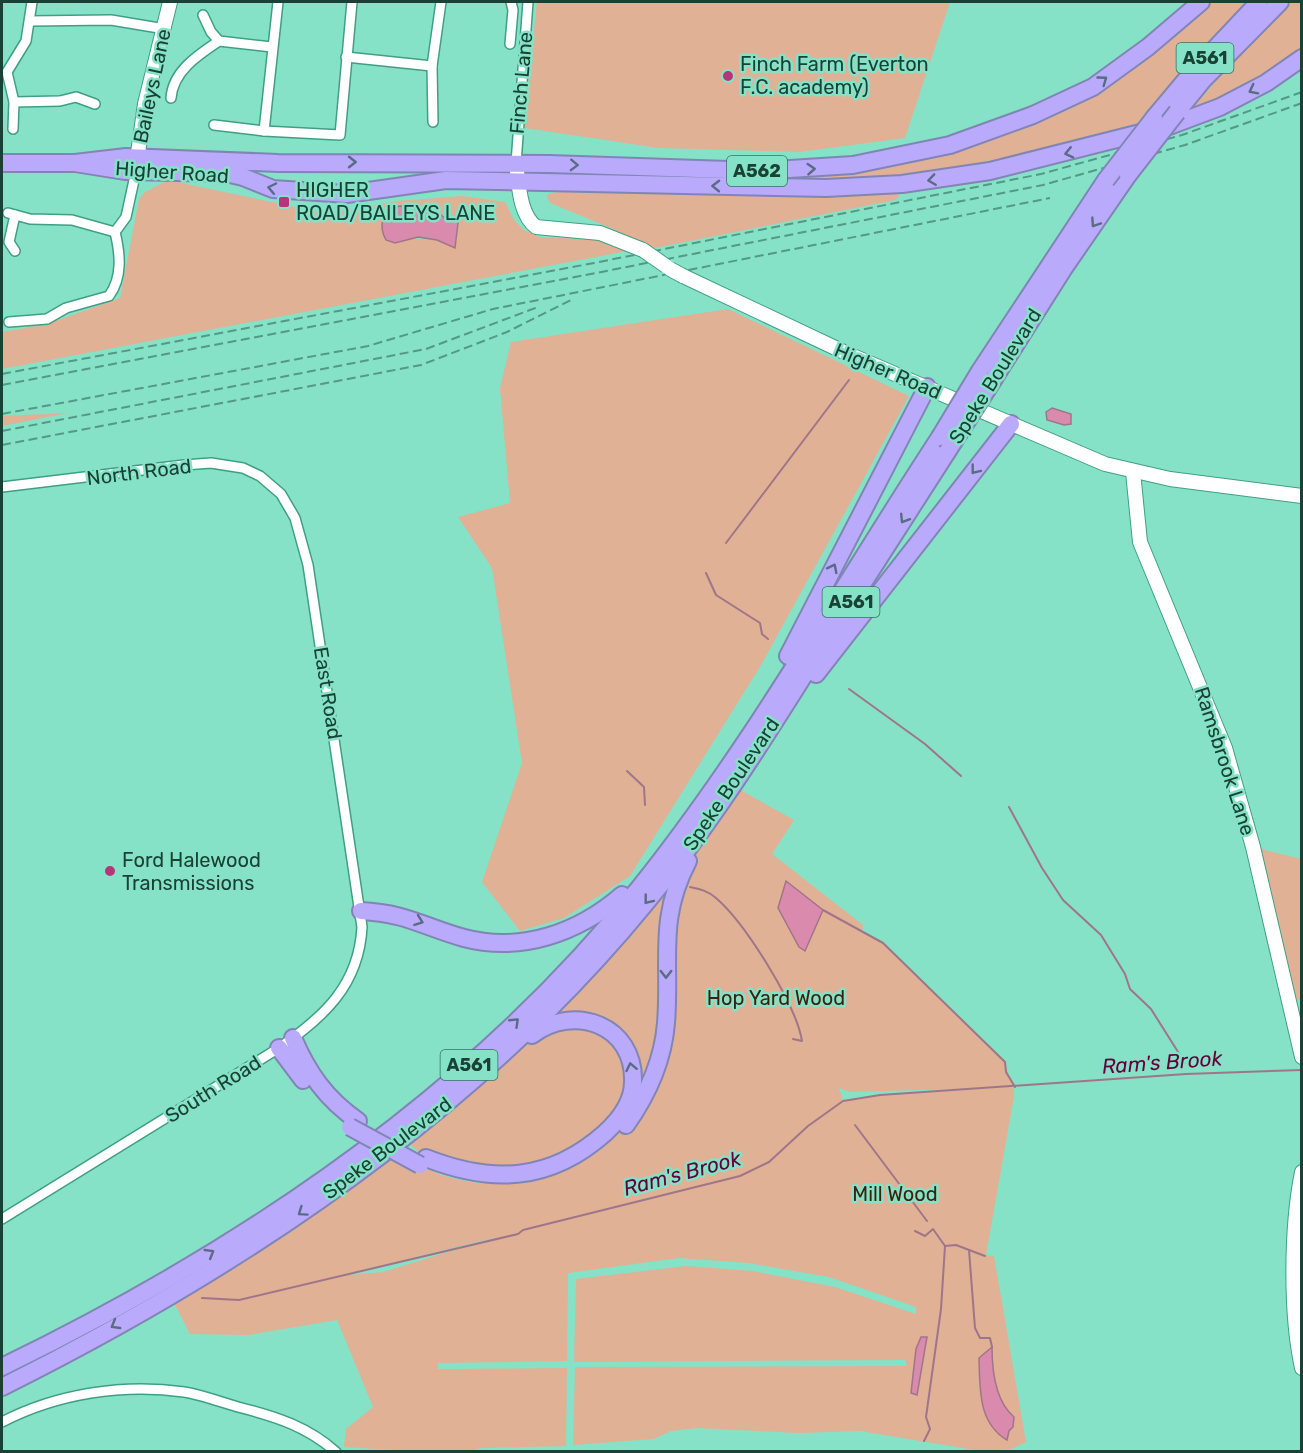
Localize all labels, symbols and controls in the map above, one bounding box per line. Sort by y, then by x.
street label: Baileys Lane [128,27,176,145]
street label: Finch Lane [505,31,537,135]
road number: A561 [1176,43,1234,73]
place label: Finch Farm (Everton F.C. academy) [740,52,929,99]
marker: Finch Farm (Everton F.C. academy) [721,69,735,83]
one-way arrow [1097,76,1108,87]
one-way arrow [1248,83,1259,94]
one-way arrow [1064,145,1074,158]
street label: Higher Road [114,156,230,188]
one-way arrow [348,156,357,168]
road number: A562 [727,156,787,186]
one-way arrow [570,158,579,171]
one-way arrow [806,163,815,176]
one-way arrow [927,173,936,185]
place label: HIGHER ROAD/BAILEYS LANE [296,178,495,225]
one-way arrow [712,180,721,192]
one-way arrow [267,182,277,195]
marker: HIGHER ROAD/BAILEYS LANE [277,195,291,209]
one-way arrow [1091,216,1102,227]
street label: Speke Boulevard [944,304,1046,448]
street label: Higher Road [831,338,945,404]
street label: North Road [85,454,193,490]
one-way arrow [972,464,983,475]
one-way arrow [900,513,912,523]
one-way arrow [826,563,837,574]
road number: A561 [822,587,880,617]
street label: East Road [309,645,347,741]
street label: Ramsbrook Lane [1190,684,1260,838]
street label: Speke Boulevard [678,713,784,855]
place label: Ford Halewood Transmissions [122,848,261,895]
marker: Ford Halewood Transmissions [103,864,117,878]
one-way arrow [645,893,656,904]
one-way arrow [413,913,424,926]
one-way arrow [660,970,672,979]
park label: Hop Yard Wood [707,986,845,1010]
one-way arrow [509,1018,519,1029]
water label: Ram's Brook [1101,1045,1224,1079]
street label: South Road [161,1050,265,1128]
road number: A561 [440,1050,498,1080]
one-way arrow [625,1062,638,1072]
street label: Speke Boulevard [318,1092,456,1204]
water label: Ram's Brook [620,1145,745,1201]
park label: Mill Wood [852,1182,938,1206]
one-way arrow [298,1205,309,1216]
one-way arrow [204,1249,214,1260]
one-way arrow [110,1318,121,1330]

